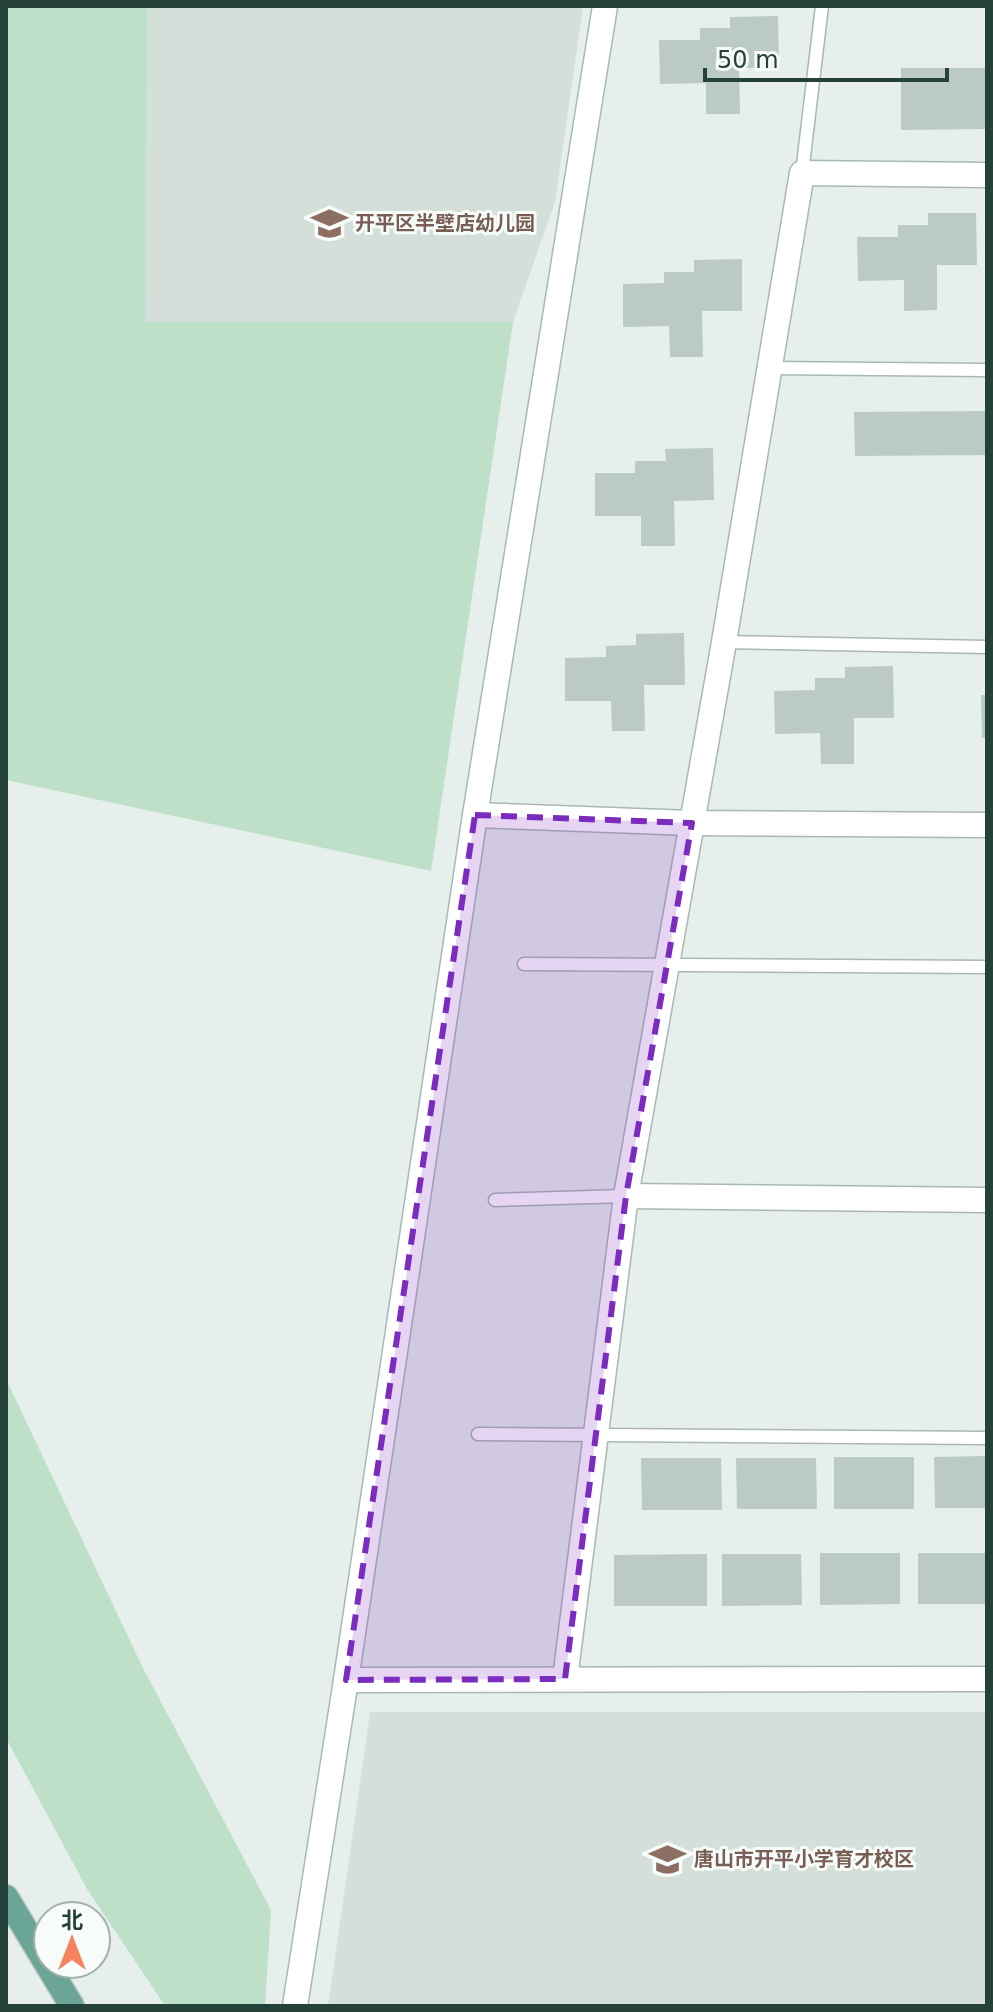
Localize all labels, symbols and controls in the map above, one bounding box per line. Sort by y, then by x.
scale bar [705,32,947,82]
text: 50 m [717,46,779,74]
school or university icon: 开平区半壁店幼儿园 [310,204,348,242]
place label: 开平区半壁店幼儿园 [355,211,535,235]
school or university icon: 唐山市开平小学育才校区 [649,1840,687,1878]
place label: 唐山市开平小学育才校区 [694,1847,914,1871]
north arrow [32,1900,112,1980]
text: 北 [61,1908,83,1933]

